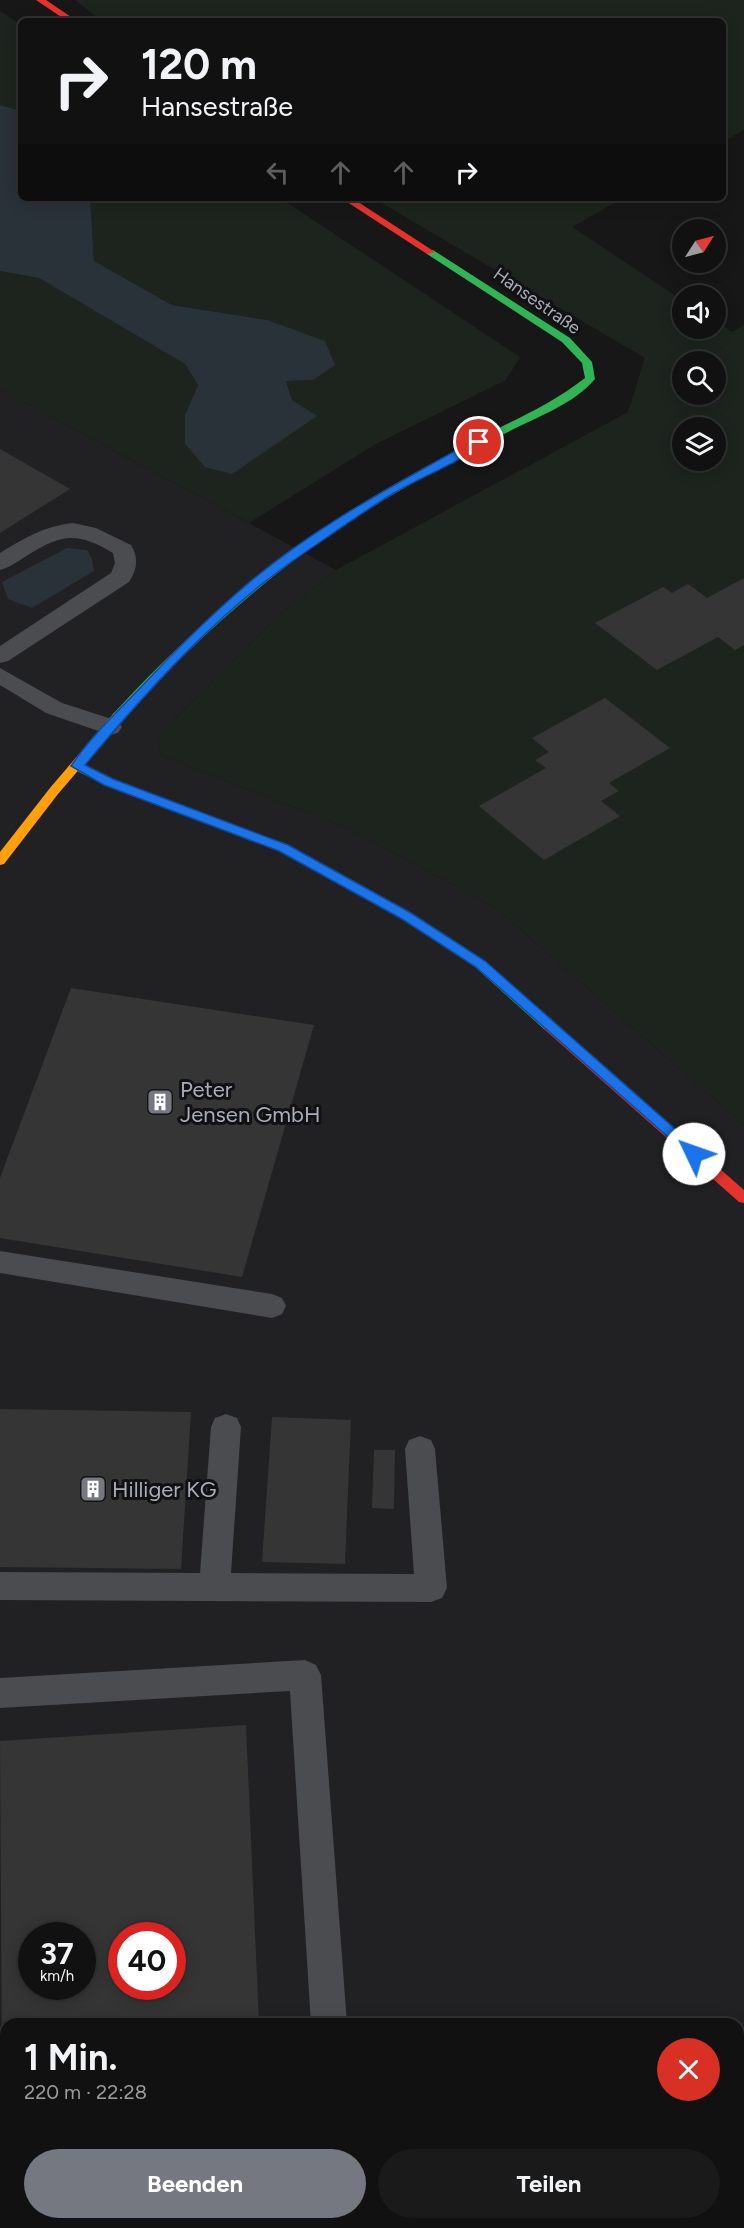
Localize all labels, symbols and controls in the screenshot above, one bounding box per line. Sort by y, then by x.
text: 120 m [141,39,257,90]
icon: right [42,42,120,120]
text: Hansestraße [141,90,293,123]
icon: left [261,156,294,189]
icon: ahead [324,156,357,189]
icon: ahead [387,156,420,189]
icon: right [450,156,483,189]
north arrow [672,219,726,273]
map controls [672,219,726,471]
street label: Hansestraße [489,263,585,339]
button: sound [672,285,726,339]
button: search [672,351,726,405]
pin [453,416,504,467]
button: layers [672,417,726,471]
icon: arrive [462,425,495,458]
place label: Peter Jensen GmbH [180,1076,320,1128]
building icon: Peter Jensen GmbH [145,1087,175,1117]
position arrow [662,1122,726,1186]
building icon: Hilliger KG [78,1474,108,1504]
place label: Hilliger KG [112,1476,216,1503]
speed limit sign: 40 [108,1922,186,2000]
text: 37 [40,1935,74,1972]
text: km/h [40,1967,74,1985]
text: 1 Min. [24,2036,117,2079]
button: close [657,2038,720,2101]
text: 220 m · 22:28 [24,2080,147,2104]
button: Beenden [24,2149,366,2218]
button: Teilen [378,2149,720,2218]

